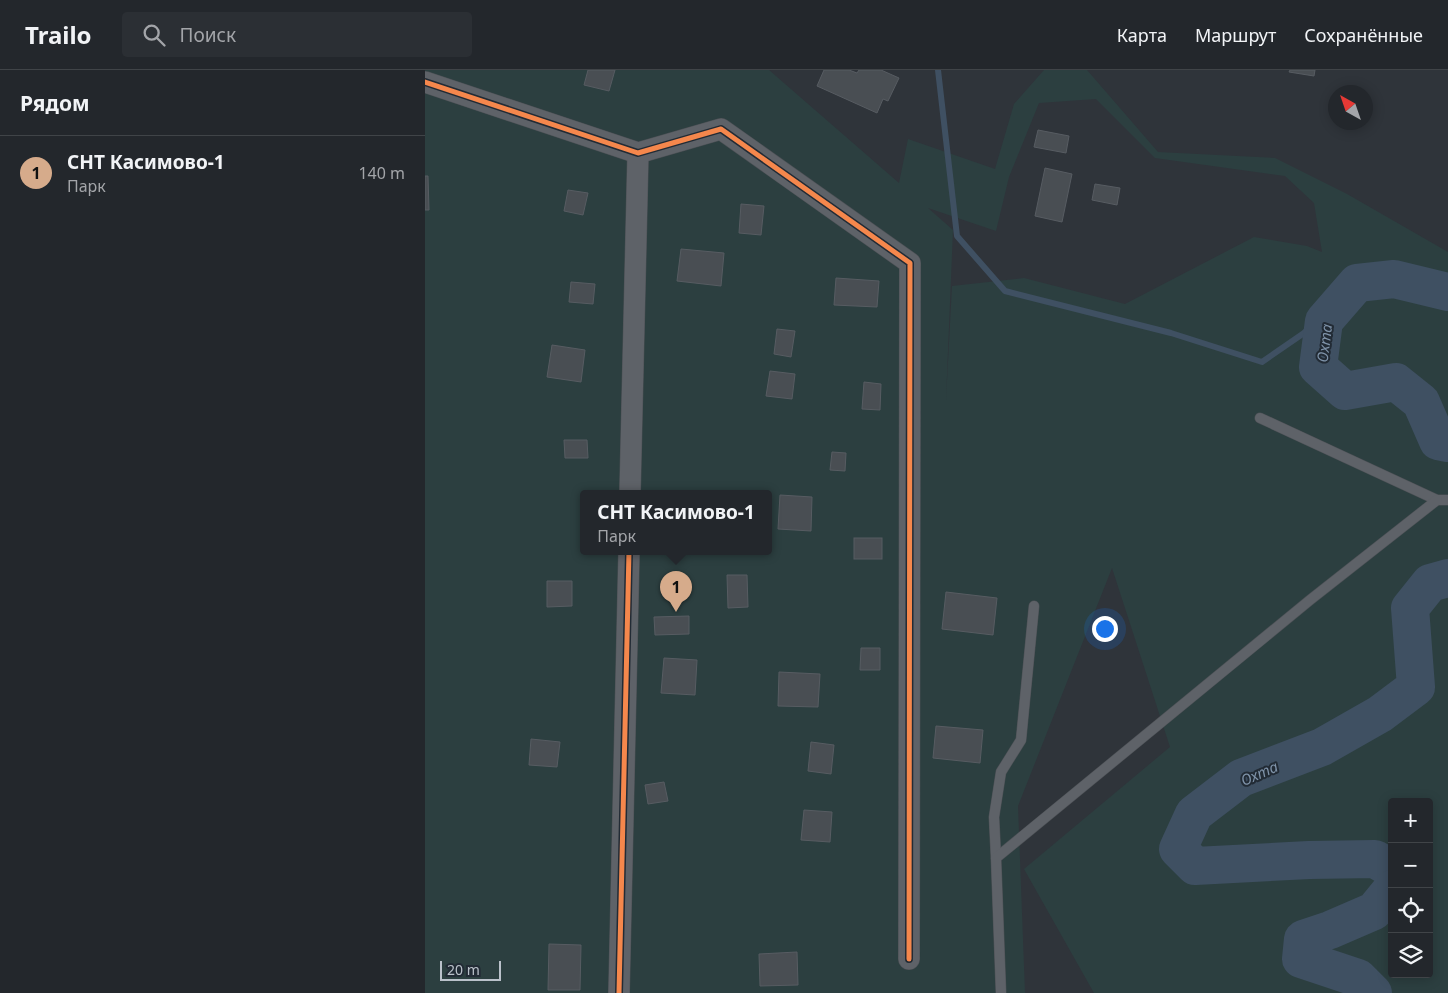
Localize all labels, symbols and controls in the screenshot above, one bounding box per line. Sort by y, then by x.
search box [122,12,472,57]
text: Trailo [25,18,92,51]
icon: search [140,21,168,49]
text: Поиск [180,22,236,48]
text: Карта [1117,23,1167,47]
text: Маршрут [1195,23,1276,47]
text: Сохранённые [1304,23,1423,47]
north arrow [1328,85,1373,130]
text: Рядом [20,89,90,117]
text: СНТ Касимово-1 [67,149,225,175]
text: 1 [31,162,41,184]
text: 140 m [358,162,405,184]
text: Парк [67,175,106,197]
water label: Охта [1312,322,1336,363]
popup [580,490,772,555]
text: СНТ Касимово-1 [597,499,755,525]
text: Парк [597,525,636,547]
pin: 1 [660,571,692,612]
your location [1092,616,1118,642]
water label: Охта [1237,756,1281,790]
map controls [1388,798,1433,978]
button: + [1388,798,1433,843]
button: − [1388,843,1433,888]
button: locate [1388,888,1433,933]
button: layers [1388,933,1433,978]
scale bar [440,958,501,981]
text: 20 m [447,960,480,979]

